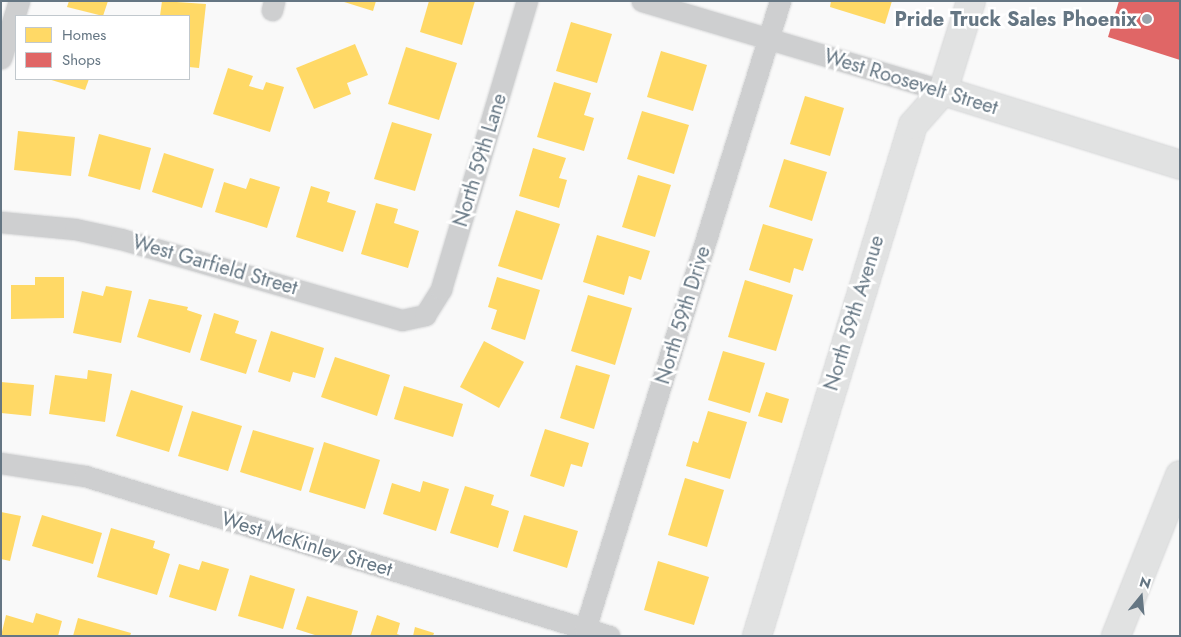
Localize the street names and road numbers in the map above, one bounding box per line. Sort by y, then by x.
street label: West Roosevelt Street [821,44,1001,120]
street label: North 59th Lane [448,90,512,230]
street label: West Garfield Street [130,230,300,300]
street label: North 59th Avenue [819,233,889,393]
street label: North 59th Drive [651,243,715,387]
street label: West McKinley Street [219,507,395,581]

